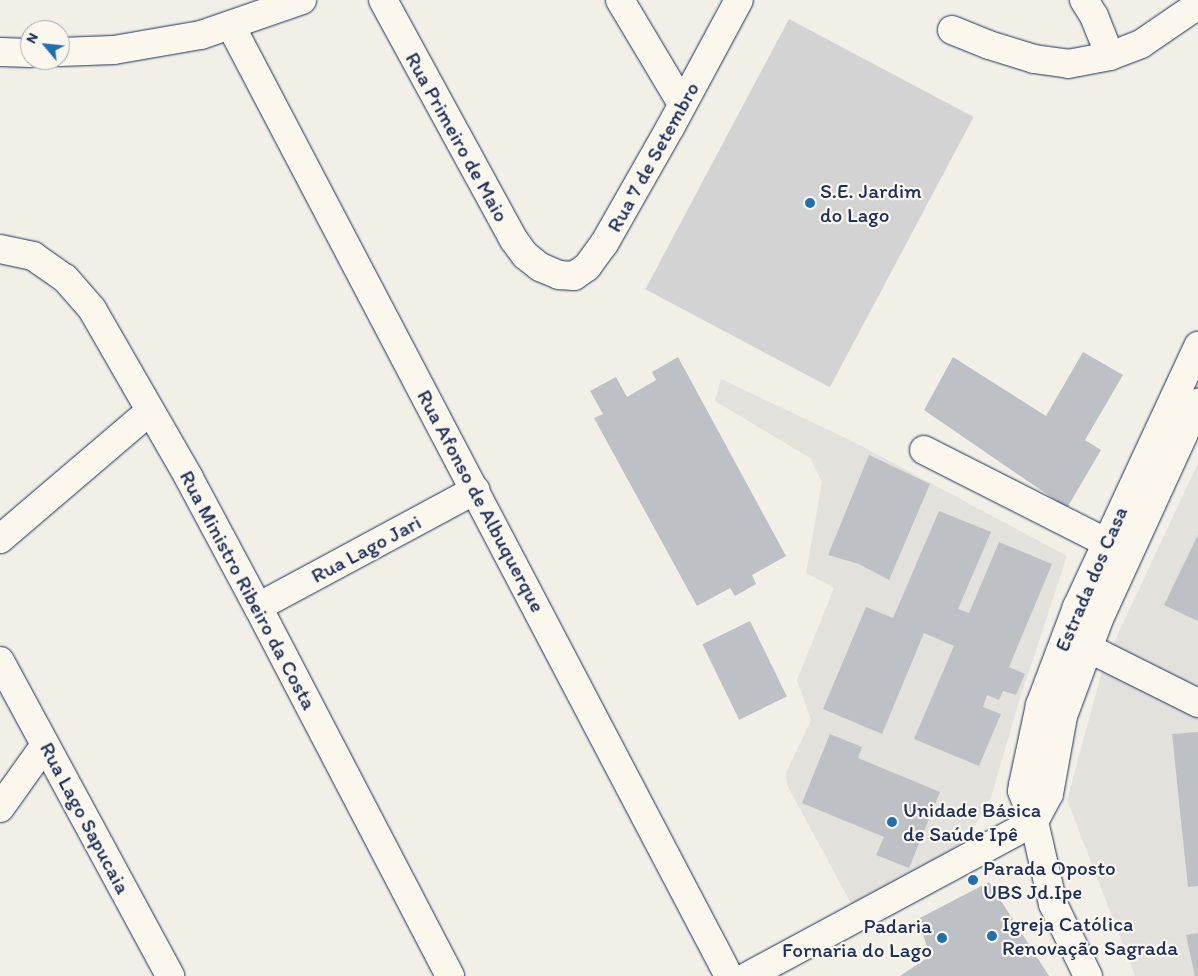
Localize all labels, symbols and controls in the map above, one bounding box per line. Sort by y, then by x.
north arrow [20,20,70,70]
text: N [22,30,42,46]
street label: Rua Primeiro de Maio [400,47,514,227]
street label: Rua 7 de Setembro [601,78,705,236]
place label: S.E. Jardim do Lago [820,178,922,228]
marker: S.E. Jardim do Lago [804,197,816,209]
street label: Rua Afonso de Albuquerque [412,386,550,616]
street label: Rua Ministro Ribeiro da Costa [174,467,322,713]
street label: Estrada dos Casa [1049,503,1133,655]
street label: Rua Lago Jari [306,509,426,589]
street label: Rua Lago Sapucaia [34,738,136,898]
place label: Unidade Básica de Saúde Ipê [903,797,1041,847]
marker: Unidade Básica de Saúde Ipê [885,815,899,829]
place label: Parada Oposto UBS Jd.Ipe [983,855,1116,905]
marker: Parada Oposto UBS Jd.Ipe [967,874,979,886]
place label: Igreja Católica Renovação Sagrada [1002,911,1178,961]
place label: Padaria Fornaria do Lago [782,913,932,963]
marker: Igreja Católica Renovação Sagrada [986,930,998,942]
marker: Padaria Fornaria do Lago [936,932,948,944]

